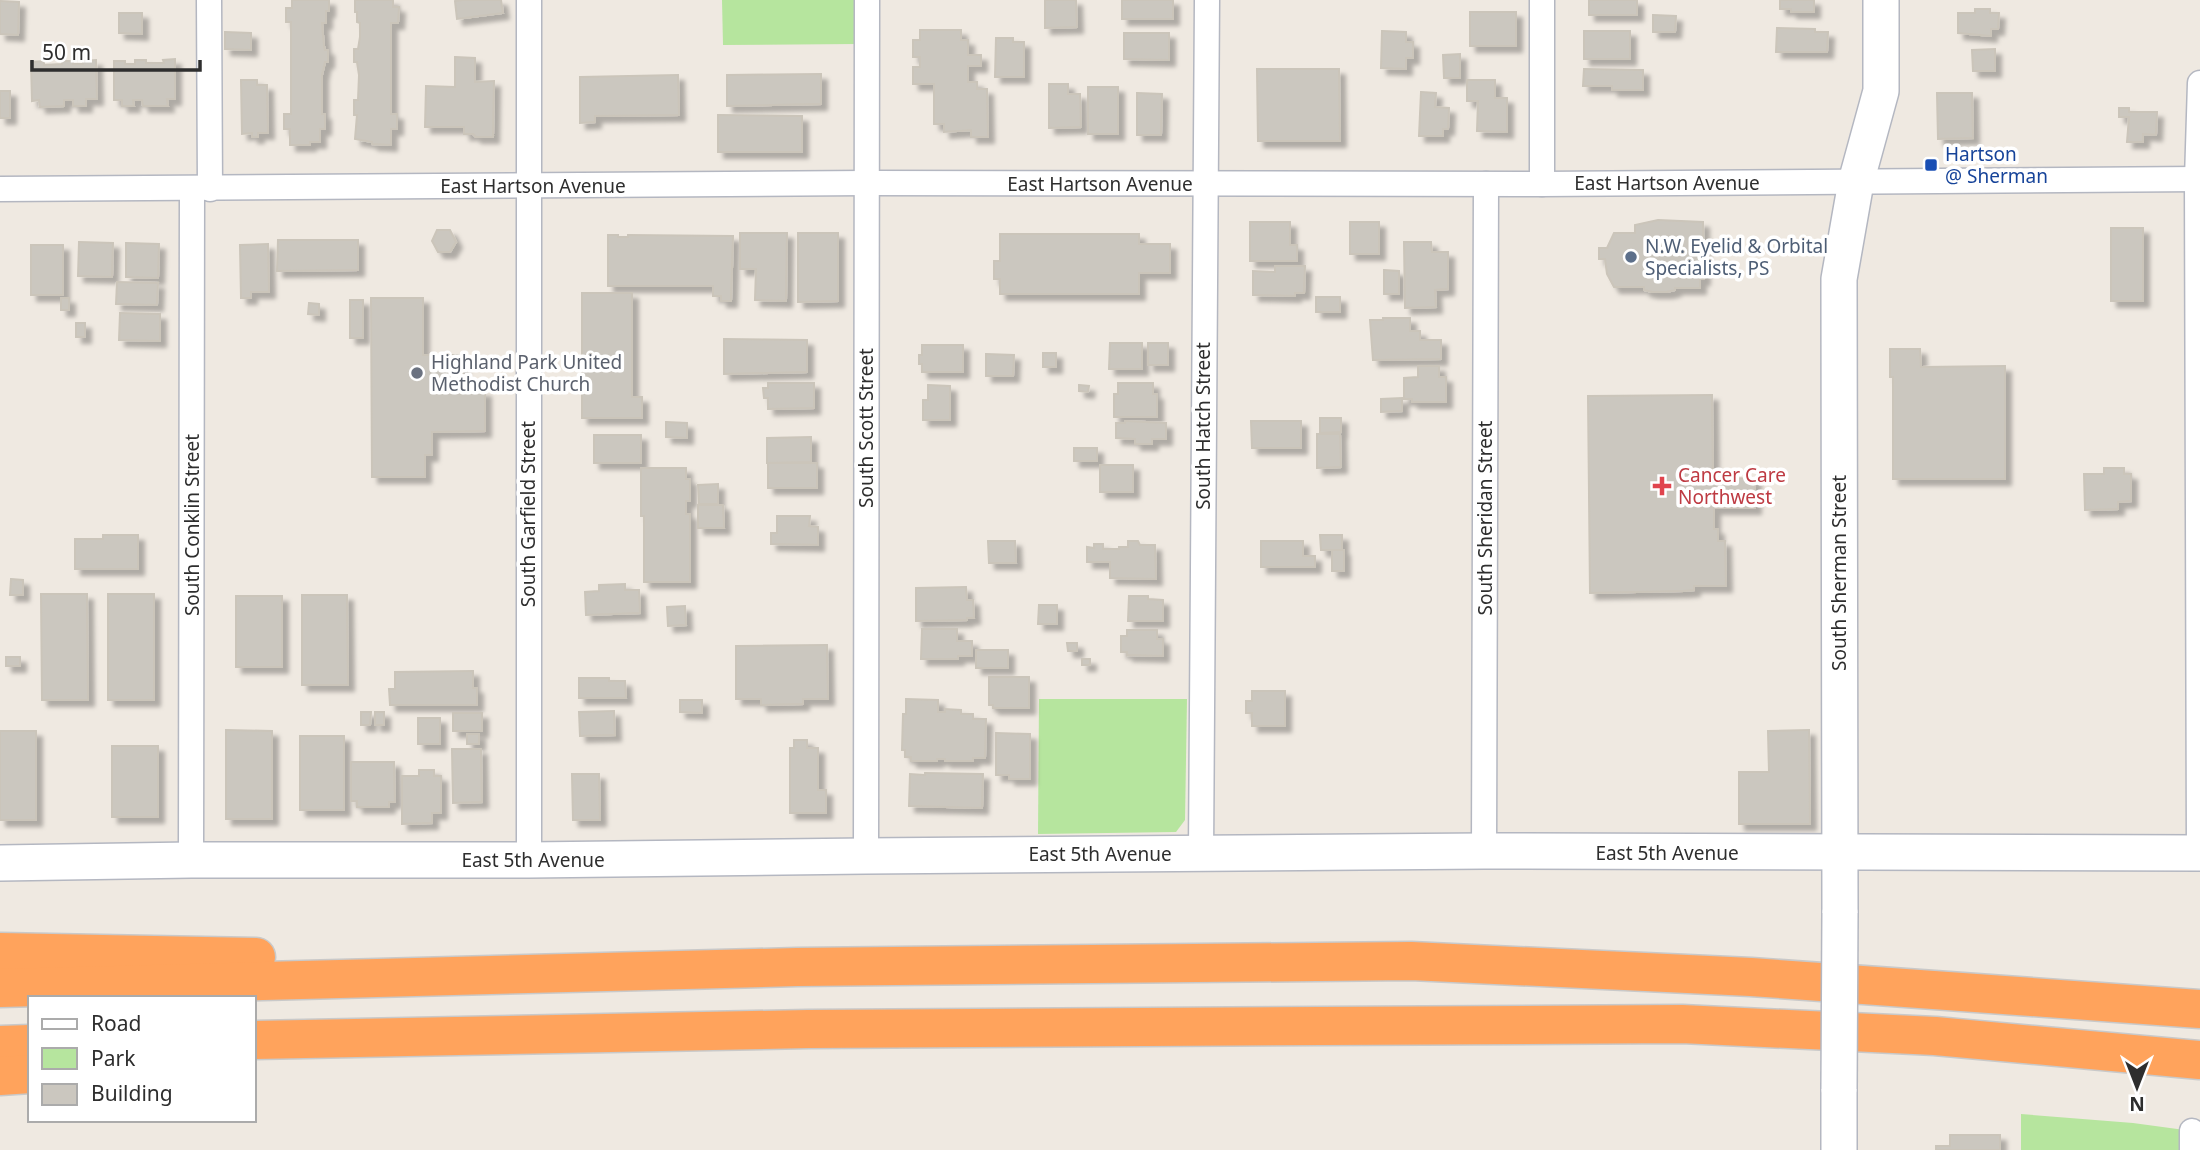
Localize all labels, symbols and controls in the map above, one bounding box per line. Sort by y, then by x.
scale bar [32,28,200,72]
text: 50 m [42,38,91,66]
place label: Hartson @ Sherman [1945,141,2048,189]
marker: Hartson @ Sherman [1923,157,1939,173]
street label: East Hartson Avenue [1574,170,1760,196]
street label: East Hartson Avenue [1007,171,1193,197]
street label: East Hartson Avenue [440,173,626,199]
place label: N.W. Eyelid & Orbital Specialists, PS [1645,233,1828,281]
marker: N.W. Eyelid & Orbital Specialists, PS [1623,249,1639,265]
street label: South Hatch Street [1190,342,1216,510]
street label: South Scott Street [853,348,879,508]
place label: Highland Park United Methodist Church [431,349,622,397]
marker: Highland Park United Methodist Church [409,365,425,381]
street label: South Sheridan Street [1472,420,1498,615]
street label: South Garfield Street [515,421,541,607]
street label: South Conklin Street [179,434,205,616]
place label: Cancer Care Northwest [1678,462,1786,510]
street label: South Sherman Street [1826,475,1852,671]
marker: Cancer Care Northwest [1652,476,1672,496]
street label: East 5th Avenue [1595,840,1739,866]
street label: East 5th Avenue [1028,841,1172,867]
street label: East 5th Avenue [461,847,605,873]
legend [28,996,256,1122]
text: Road [91,1009,141,1037]
text: Park [91,1044,136,1072]
north arrow [2102,1052,2172,1122]
text: Building [91,1079,173,1107]
text: N [2129,1091,2145,1117]

